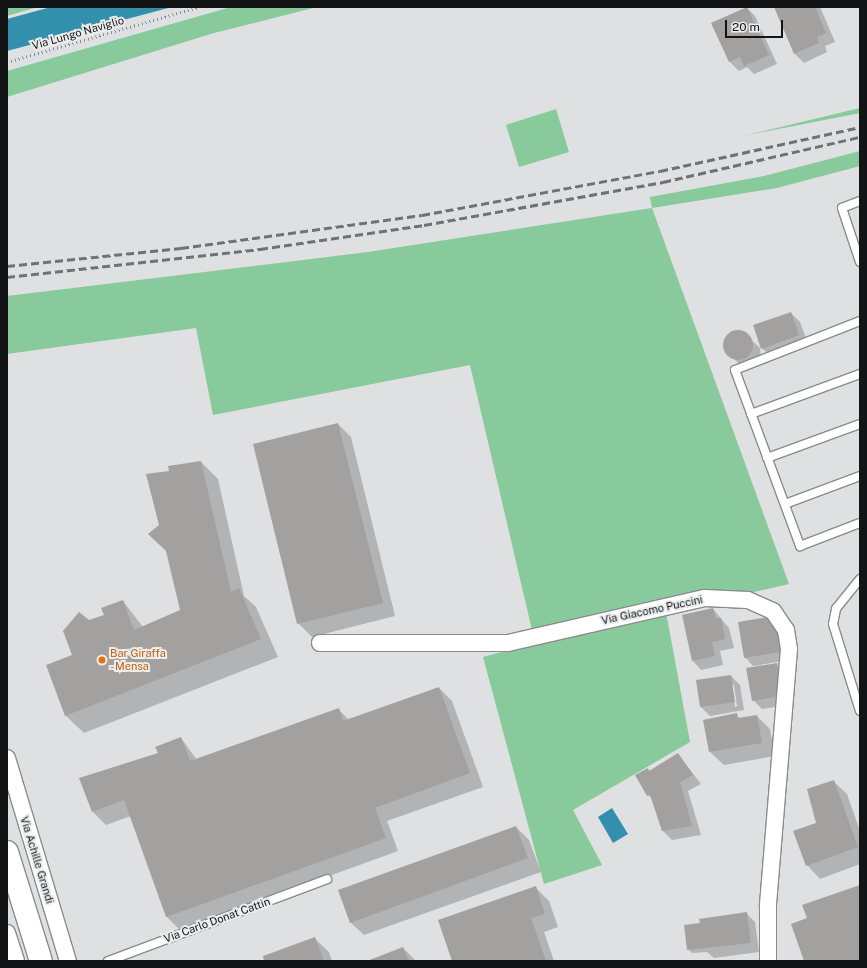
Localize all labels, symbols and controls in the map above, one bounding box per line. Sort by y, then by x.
scale bar [727,12,785,38]
street label: Via Lungo Naviglio [30,14,126,52]
text: 20 m [732,20,760,34]
street label: Via Giacomo Puccini [600,593,704,627]
place label: Bar Giraffa - Mensa [110,647,166,673]
marker: Bar Giraffa - Mensa [97,655,107,665]
street label: Via Achille Grandi [17,815,57,905]
street label: Via Carlo Donat Cattin [162,895,272,945]

